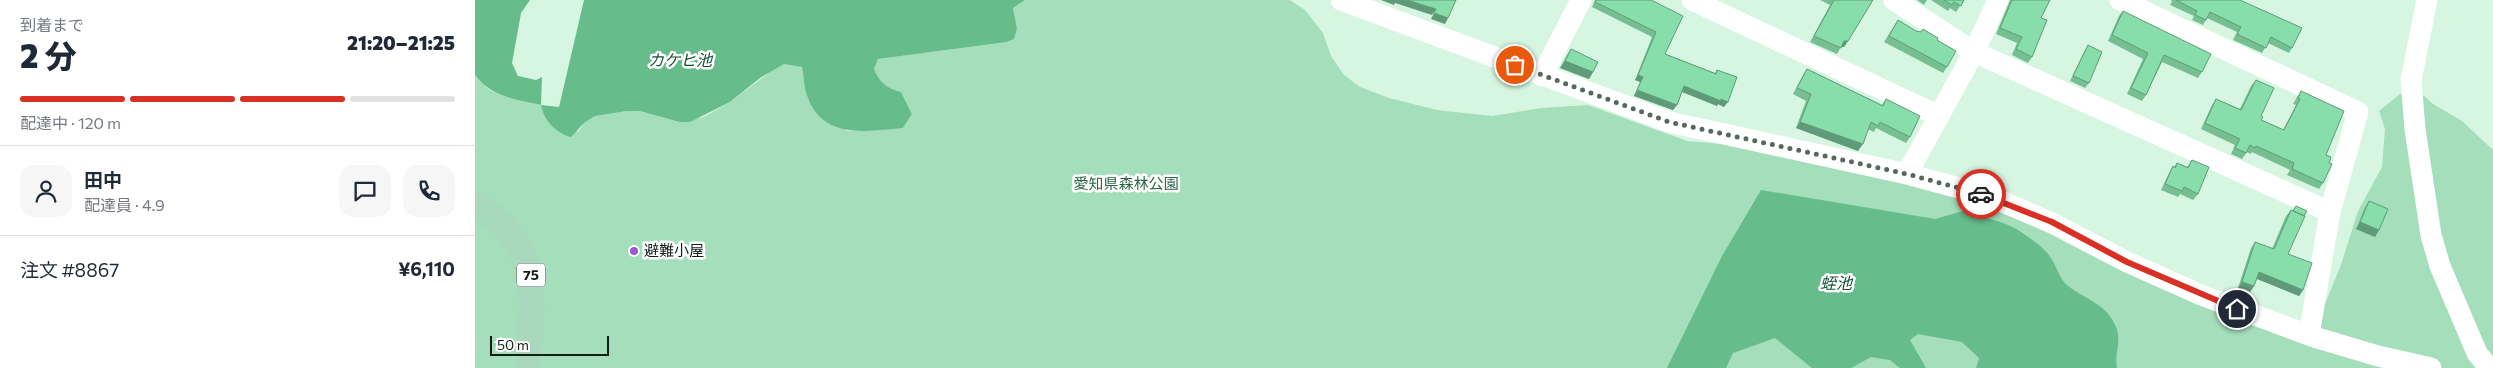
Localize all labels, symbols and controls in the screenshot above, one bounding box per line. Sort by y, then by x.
text: 到着まで [20,15,84,34]
text: 21:20–21:25 [347,31,455,54]
text: 2 分 [20,35,77,75]
pin [1494,44,1536,86]
water label: カケヒ池 [648,50,714,69]
icon: bag [1501,51,1529,79]
text: 配達中 · 120 m [20,113,121,132]
button: person [20,165,72,217]
button: chat [339,165,391,217]
button: phone [403,165,455,217]
text: 田中 [84,168,122,191]
courier [1956,169,2006,219]
park label: 愛知県森林公園 [1073,174,1179,192]
icon: car [1967,180,1995,208]
text: 配達員 · 4.9 [84,195,165,214]
place label: 避難小屋 [644,241,704,259]
marker: 避難小屋 [628,245,640,257]
text: ¥6,110 [398,257,455,280]
text: 注文 #8867 [20,258,119,281]
road number: 75 [517,264,545,286]
water label: 蛭池 [1820,273,1854,292]
pin [2216,288,2258,330]
icon: home [2223,295,2251,323]
scale bar [490,333,609,356]
text: 50 m [497,336,529,353]

